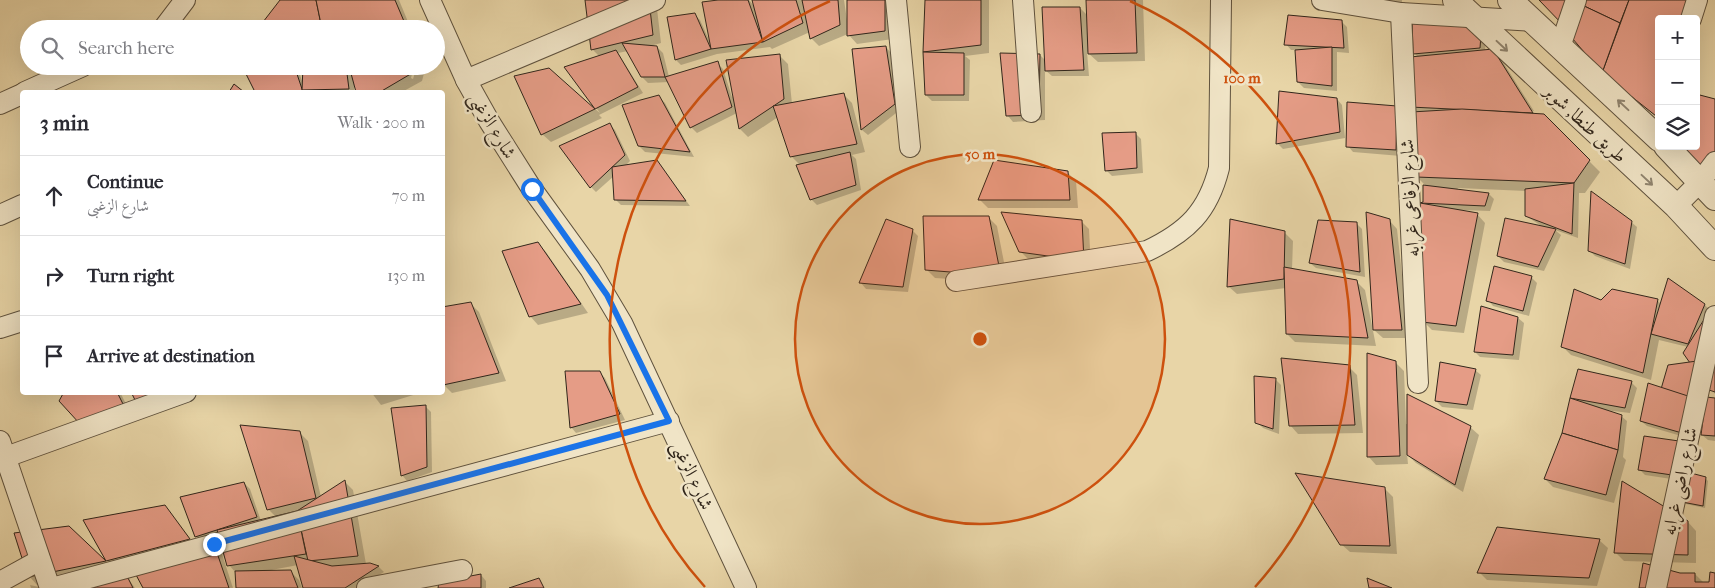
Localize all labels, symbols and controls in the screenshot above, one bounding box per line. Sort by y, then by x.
map controls [1655,15,1700,150]
button: + [1655,15,1700,60]
search box [20,20,445,75]
icon: search [38,34,66,62]
text: Search here [78,37,174,59]
one-way arrow [1496,40,1509,52]
button: − [1655,60,1700,105]
text: 100 m [1223,69,1261,87]
street label: طريق طنطا, شوبر [1537,79,1631,168]
street label: شارع الزغبى [460,88,521,165]
one-way arrow [1617,99,1630,111]
button: layers [1655,105,1700,150]
text: 3 min [40,111,89,135]
text: Walk · 200 m [338,113,425,132]
street label: شارع الرفاعى غرابه [1396,138,1428,258]
text: 50 m [965,145,996,163]
text: Continue [87,171,163,193]
one-way arrow [1641,174,1654,186]
route start [521,178,544,201]
icon: ahead [40,182,68,210]
text: 70 m [392,186,425,205]
text: شارع الزغبى [87,196,149,215]
icon: right [40,262,68,290]
text: Turn right [87,265,174,287]
text: 130 m [387,266,425,285]
centre of rings [971,330,989,348]
icon: arrive [40,342,68,370]
text: Arrive at destination [87,345,255,367]
street label: شارع راضى غرابه [1658,425,1706,538]
street label: شارع الزغبى [663,437,718,515]
route end [203,533,226,556]

